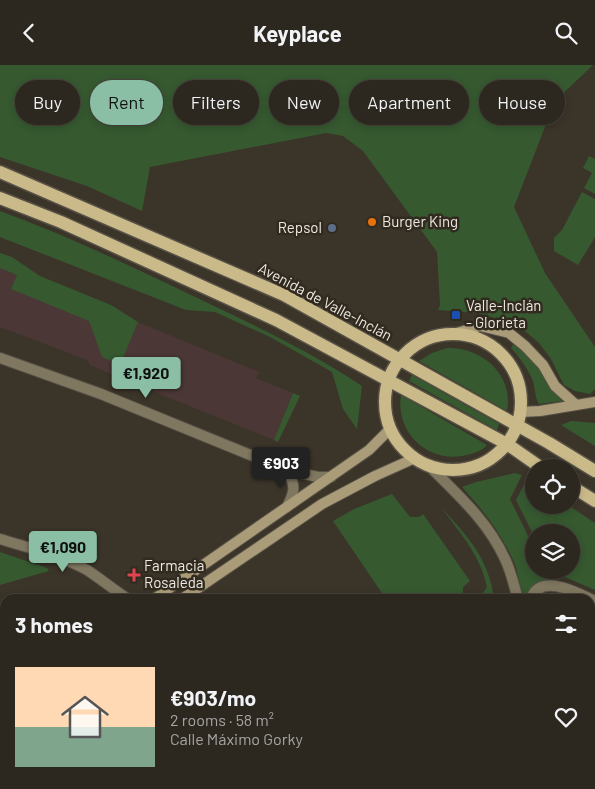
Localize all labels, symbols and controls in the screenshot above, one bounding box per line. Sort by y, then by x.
icon: back [15,19,43,47]
icon: search [552,19,580,47]
text: Keyplace [253,20,342,46]
chip: Buy [15,80,80,125]
chip: Rent [90,80,163,125]
chip: Filters [173,80,259,125]
chip: New [269,80,339,125]
chip: Apartment [349,80,469,125]
chip: House [479,80,565,125]
place label: Burger King [382,212,458,230]
marker: Burger King [366,216,378,228]
place label: Repsol [278,218,322,236]
marker: Repsol [326,222,338,234]
street label: Avenida de Valle-Inclán [255,258,395,344]
place label: Valle-Inclán - Glorieta [466,296,541,331]
marker: Valle-Inclán - Glorieta [450,309,462,321]
pin: €1,920 [105,357,187,399]
text: €1,920 [123,363,169,382]
pin: €903 [251,447,311,489]
text: €903 [263,453,299,472]
map controls [525,459,580,579]
button: locate [525,459,580,514]
button: layers [525,524,580,579]
pin: €1,090 [22,531,104,573]
text: €1,090 [40,537,86,556]
place label: Farmacia Rosaleda [144,556,205,591]
marker: Farmacia Rosaleda [128,569,140,581]
icon: filters [552,610,580,638]
text: 3 homes [15,612,93,637]
text: €903/mo [170,685,256,710]
icon: home [55,687,115,747]
icon: heart [552,703,580,731]
text: 2 rooms · 58 m² [170,710,274,729]
text: Calle Máximo Gorky [170,729,303,748]

